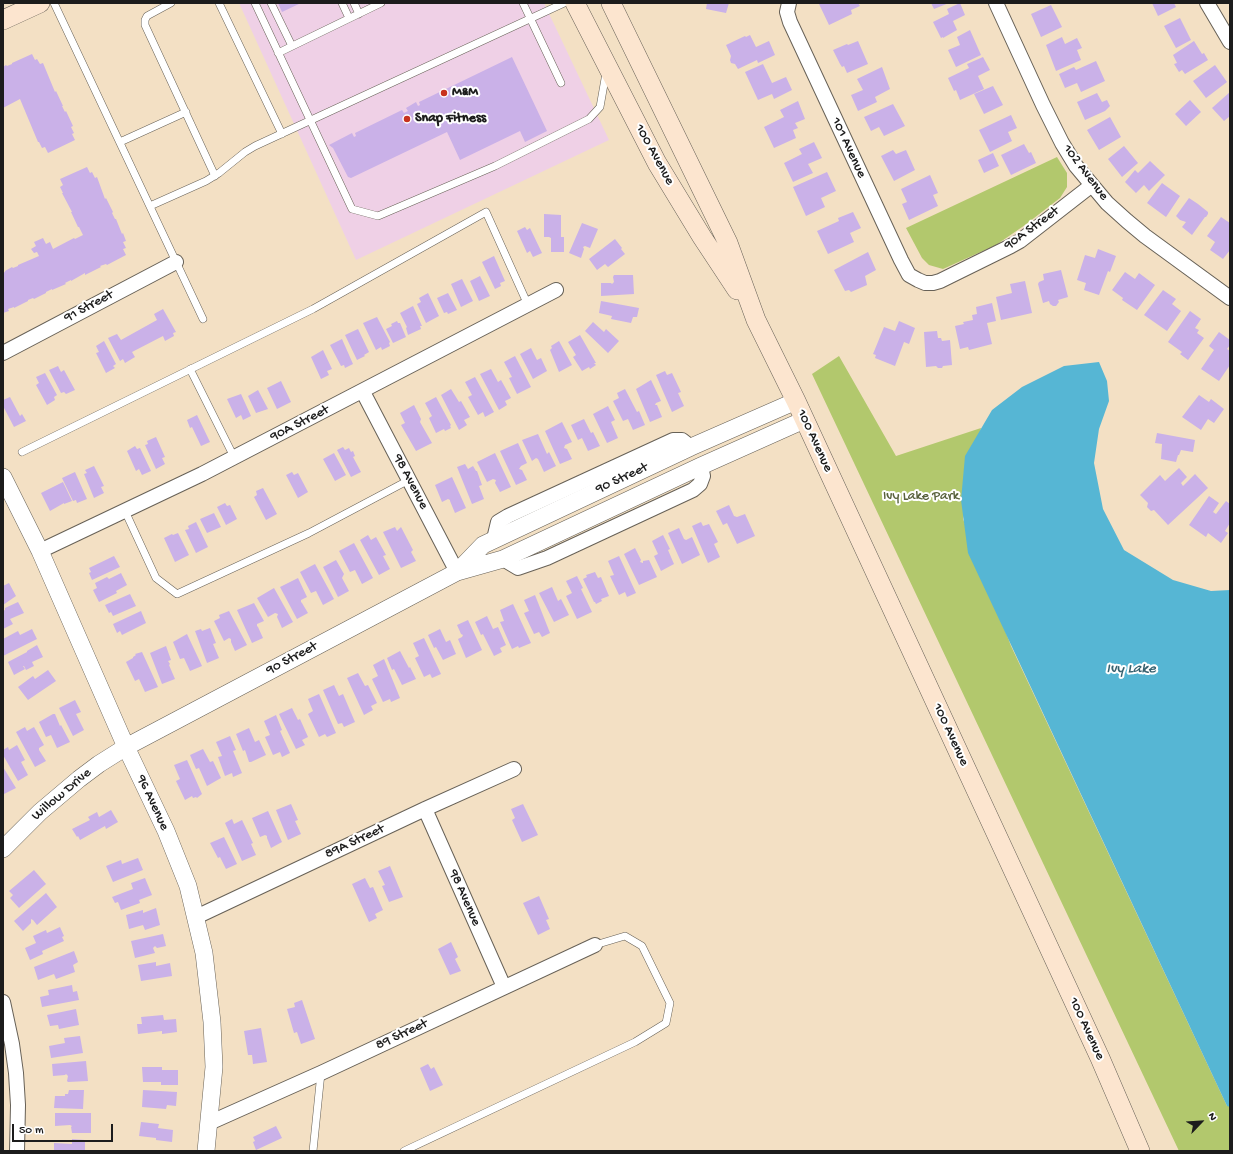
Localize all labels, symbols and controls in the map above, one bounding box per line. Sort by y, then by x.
place label: M&M [452,85,478,101]
marker: M&M [439,88,449,98]
place label: Snap Fitness [415,111,486,127]
marker: Snap Fitness [402,114,412,124]
street label: 101 Avenue [827,115,869,181]
street label: 100 Avenue [630,122,678,188]
street label: 102 Avenue [1058,142,1112,204]
street label: 90A Street [1001,203,1063,255]
street label: 91 Street [62,287,116,327]
street label: 90A Street [268,402,332,446]
street label: 100 Avenue [792,407,836,475]
street label: 98 Avenue [388,452,432,512]
street label: 90 Street [593,460,651,498]
park label: Ivy Lake Park [883,489,959,505]
street label: 90 Street [264,639,320,679]
water label: Ivy Lake [1106,661,1156,679]
street label: 100 Avenue [928,701,972,769]
street label: Willow Drive [29,765,95,825]
street label: 96 Avenue [132,772,172,834]
street label: 89A Street [323,821,387,863]
street label: 98 Avenue [444,867,484,929]
street label: 100 Avenue [1064,995,1108,1063]
street label: 89 Street [373,1016,431,1054]
north arrow [1181,1102,1221,1142]
text: N [1205,1111,1219,1123]
scale bar [14,1116,115,1142]
text: 50 m [19,1124,44,1138]

